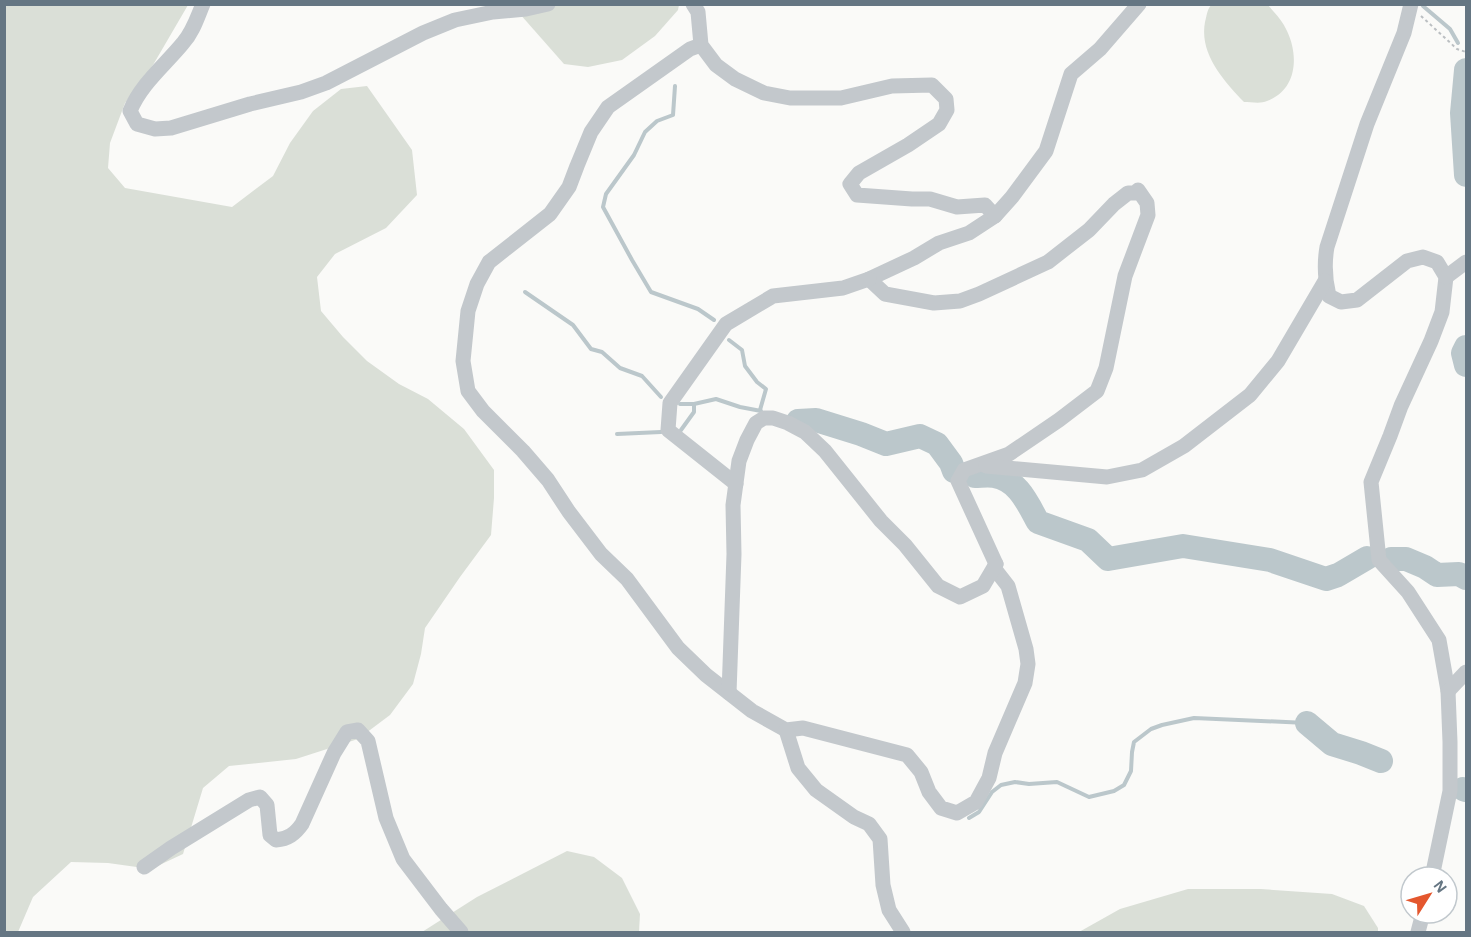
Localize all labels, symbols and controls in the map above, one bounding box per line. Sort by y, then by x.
north arrow [1399,865,1459,925]
text: N [1430,877,1450,896]

